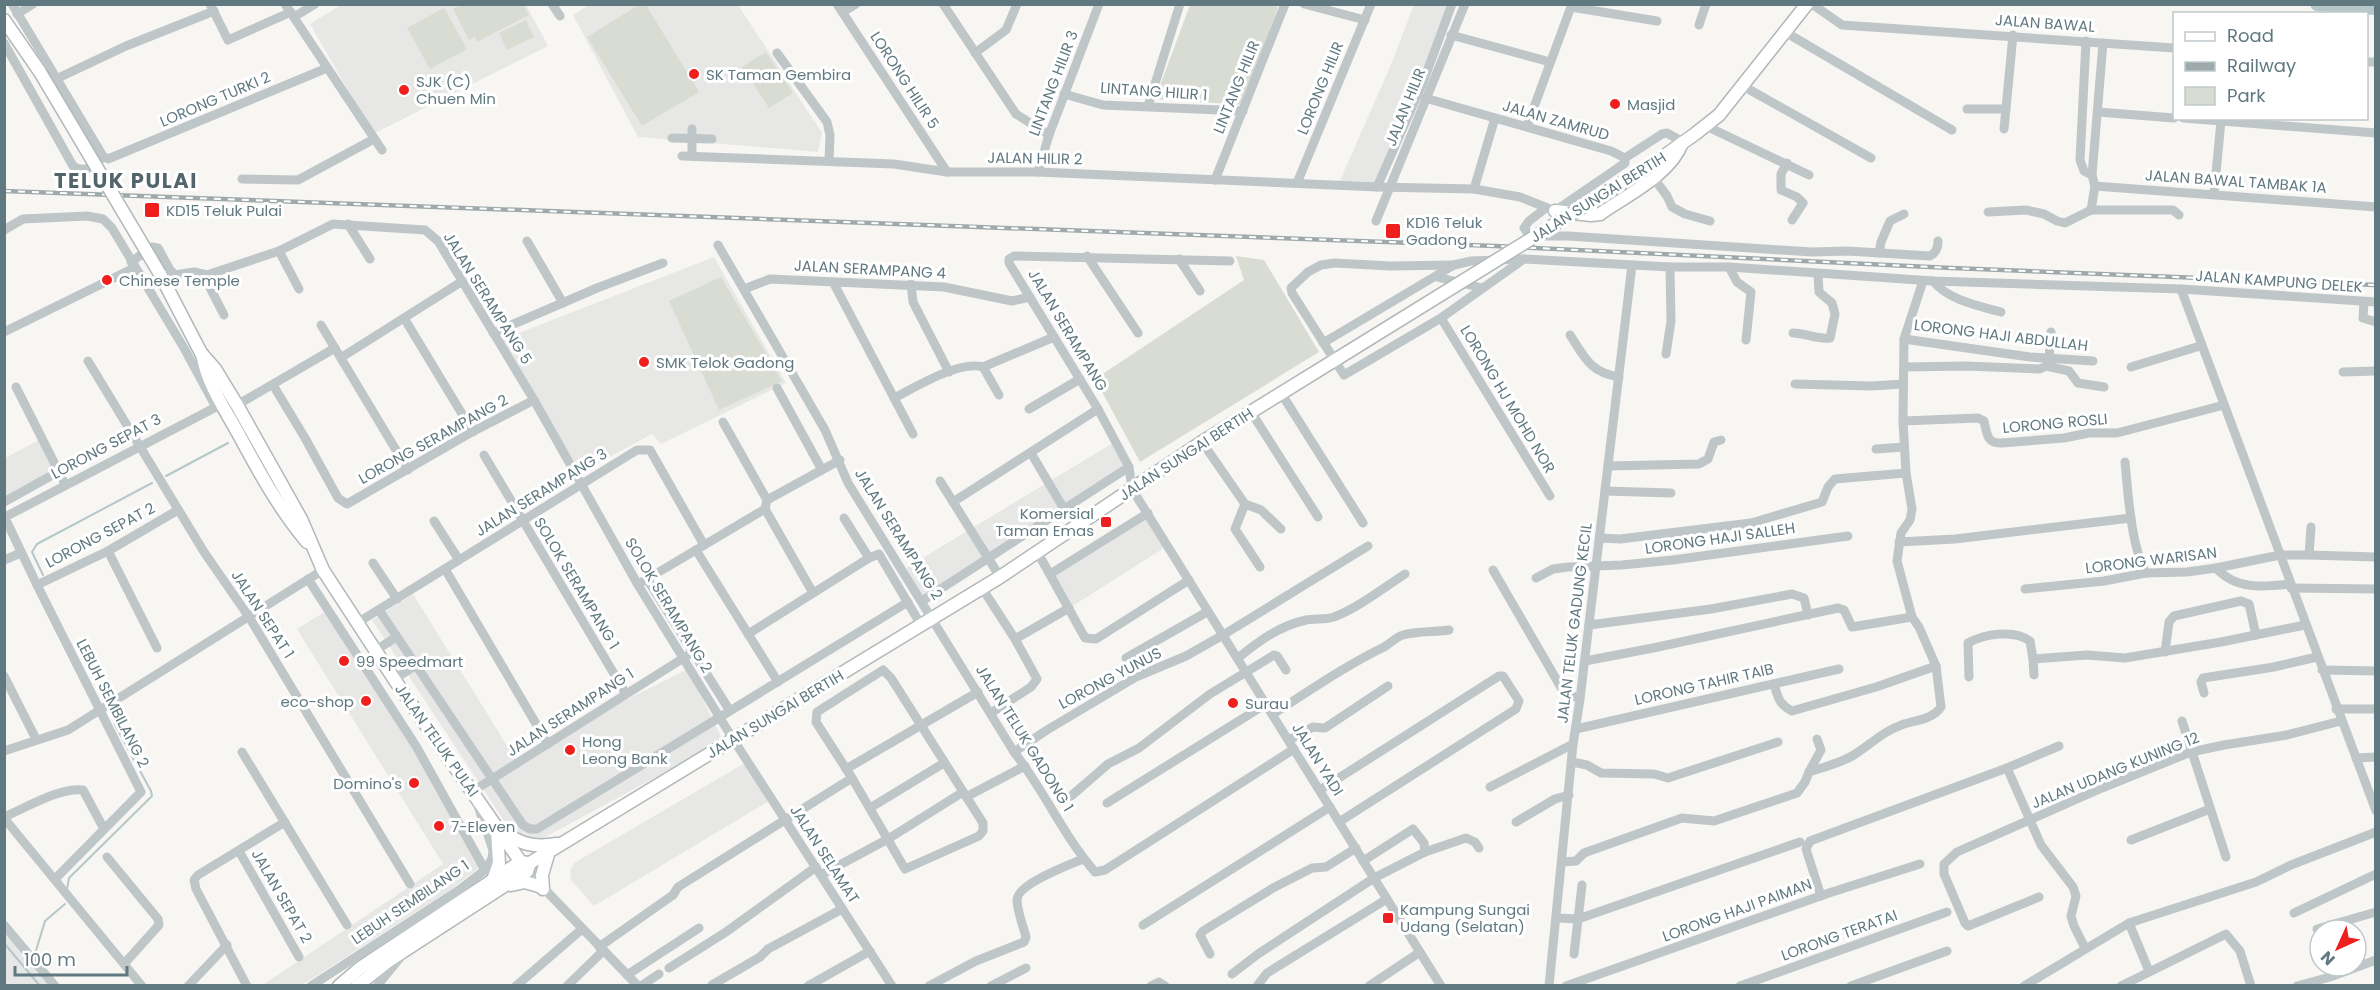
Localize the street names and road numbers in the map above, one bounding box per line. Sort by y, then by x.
street label: JALAN BAWAL [1995,9,2096,37]
street label: LORONG HILIR 5 [866,27,944,133]
street label: LINTANG HILIR 3 [1023,27,1083,139]
street label: LINTANG HILIR [1208,37,1264,137]
street label: LORONG HILIR [1292,38,1348,138]
street label: JALAN HILIR [1380,65,1430,149]
street label: LORONG TURKI 2 [157,66,273,132]
street label: LINTANG HILIR 1 [1100,77,1208,105]
street label: JALAN ZAMRUD [1500,95,1612,145]
street label: JALAN HILIR 2 [987,147,1083,169]
street label: JALAN SUNGAI BERTIH [1526,147,1670,247]
street label: JALAN BAWAL TAMBAK 1A [2144,164,2328,198]
street label: JALAN SERAMPANG 5 [439,228,537,368]
street label: JALAN SERAMPANG 4 [793,255,947,283]
street label: JALAN SERAMPANG [1023,265,1113,395]
street label: JALAN KAMPUNG DELEK [2195,265,2363,297]
street label: LORONG HAJI ABDULLAH [1913,314,2089,356]
street label: LORONG HJ MOHD NOR [1456,321,1560,477]
street label: LORONG SERAMPANG 2 [355,389,511,489]
street label: JALAN SUNGAI BERTIH [1115,403,1257,505]
street label: LORONG SEPAT 3 [47,408,165,484]
street label: LORONG ROSLI [2002,408,2108,438]
street label: JALAN SERAMPANG 3 [471,443,611,541]
street label: JALAN SERAMPANG 2 [850,464,948,604]
street label: LORONG SEPAT 2 [41,497,159,573]
street label: SOLOK SERAMPANG 1 [529,513,625,653]
street label: LORONG HAJI SALLEH [1644,517,1796,559]
street label: JALAN TELUK GADUNG KECIL [1551,521,1597,724]
street label: SOLOK SERAMPANG 2 [620,534,718,676]
street label: LORONG WARISAN [2084,542,2218,578]
street label: JALAN SEPAT 1 [227,566,299,662]
street label: LEBUH SEMBILANG 2 [71,635,155,771]
street label: LORONG YUNUS [1055,642,1165,714]
street label: LORONG TAHIR TAIB [1632,658,1776,710]
street label: JALAN TELUK GADONG 1 [971,660,1079,816]
street label: JALAN SERAMPANG 1 [502,663,638,761]
street label: JALAN SUNGAI BERTIH [703,665,847,763]
street label: JALAN TELUK PULAI [390,679,484,801]
street label: JALAN YADI [1287,719,1349,799]
street label: JALAN UDANG KUNING 12 [2028,727,2202,813]
street label: JALAN SELAMAT [785,801,865,907]
street label: JALAN SEPAT 2 [247,845,317,947]
street label: LEBUH SEMBILANG 1 [347,855,473,949]
street label: LORONG HAJI PAIMAN [1659,873,1815,947]
street label: LORONG TERATAI [1778,904,1900,966]

